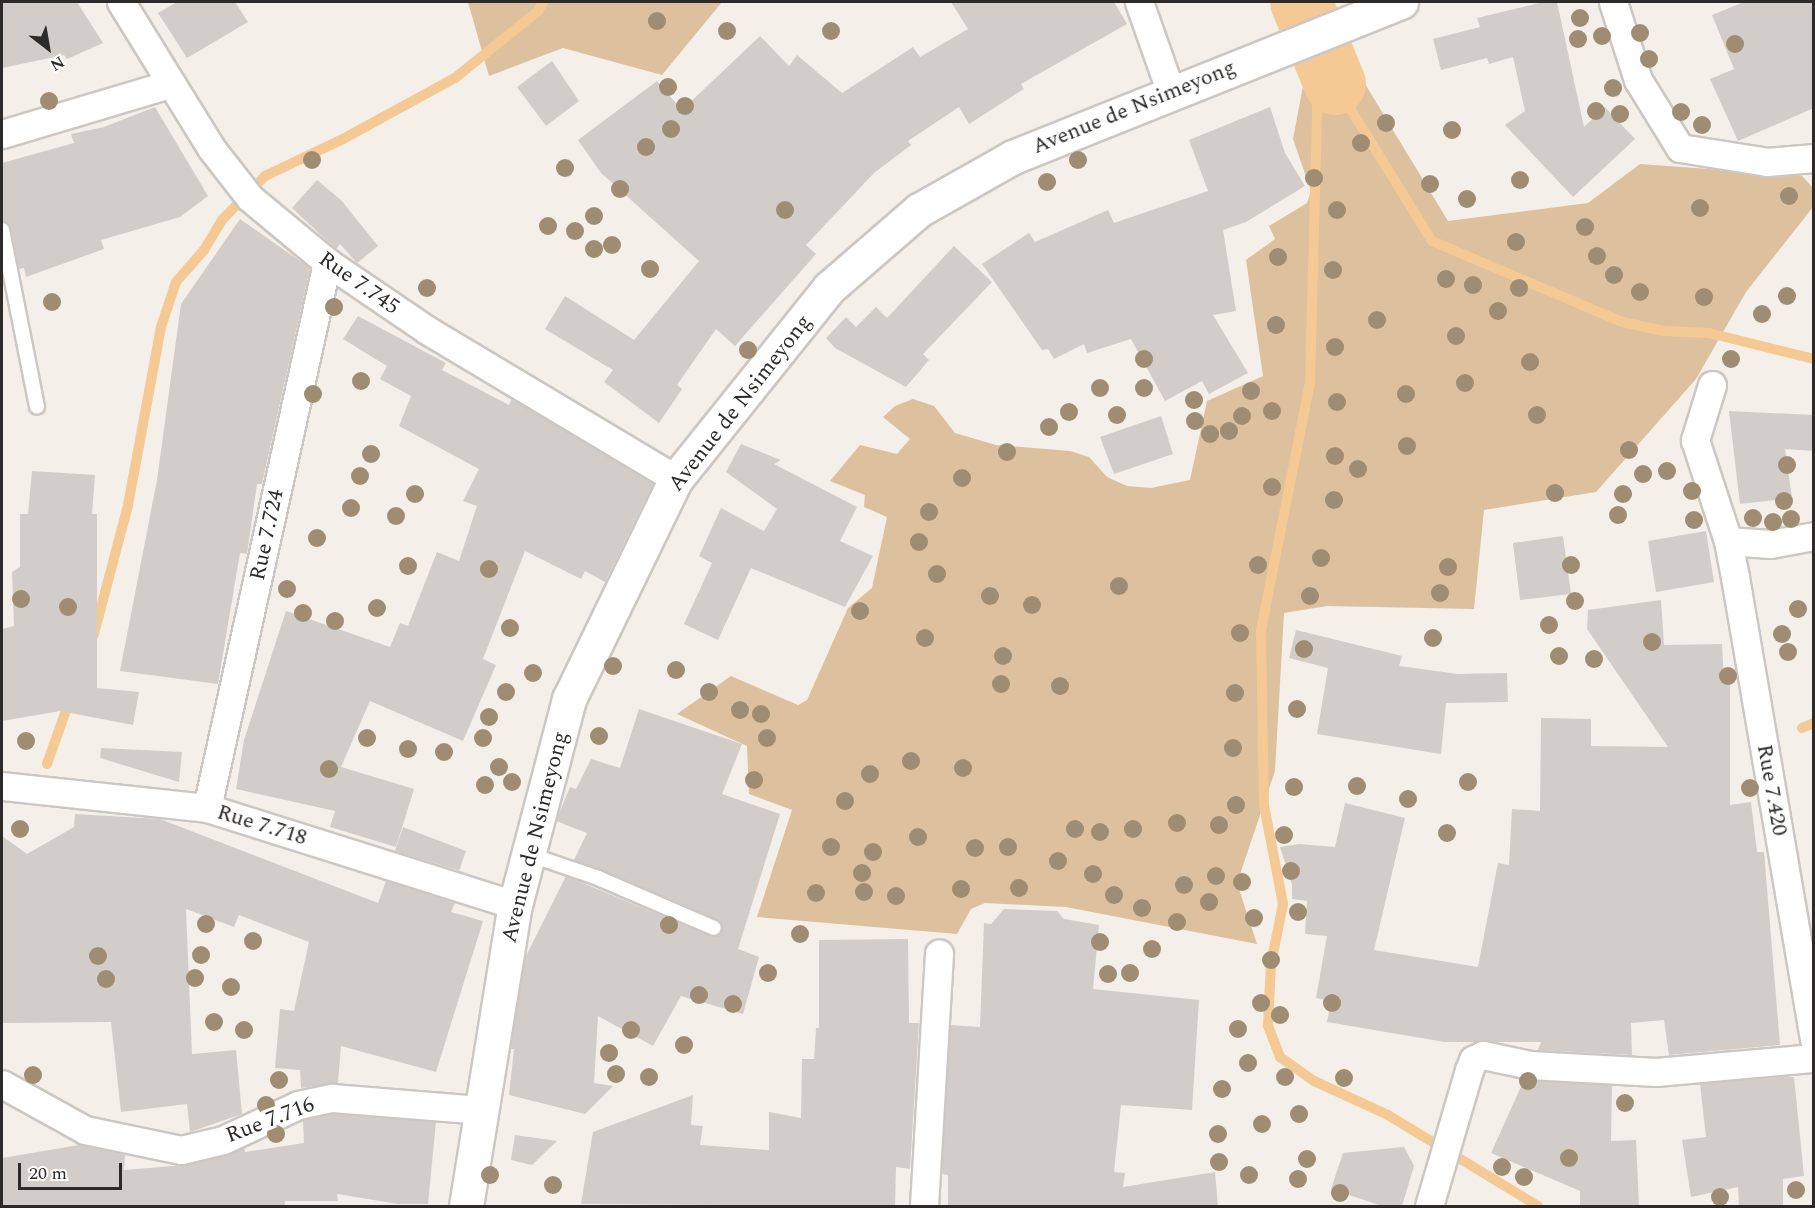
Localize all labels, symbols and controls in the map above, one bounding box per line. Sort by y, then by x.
north arrow [18,18,78,78]
text: N [45,50,69,77]
street label: Avenue de Nsimeyong [1028,54,1240,160]
street label: Rue 7.745 [314,246,404,320]
street label: Avenue de Nsimeyong [663,309,817,497]
street label: Rue 7.724 [244,487,290,583]
street label: Avenue de Nsimeyong [496,729,574,945]
street label: Rue 7.420 [1751,742,1793,838]
street label: Rue 7.718 [214,799,310,851]
street label: Rue 7.716 [222,1091,318,1149]
scale bar [21,1151,124,1189]
text: 20 m [29,1160,67,1187]

